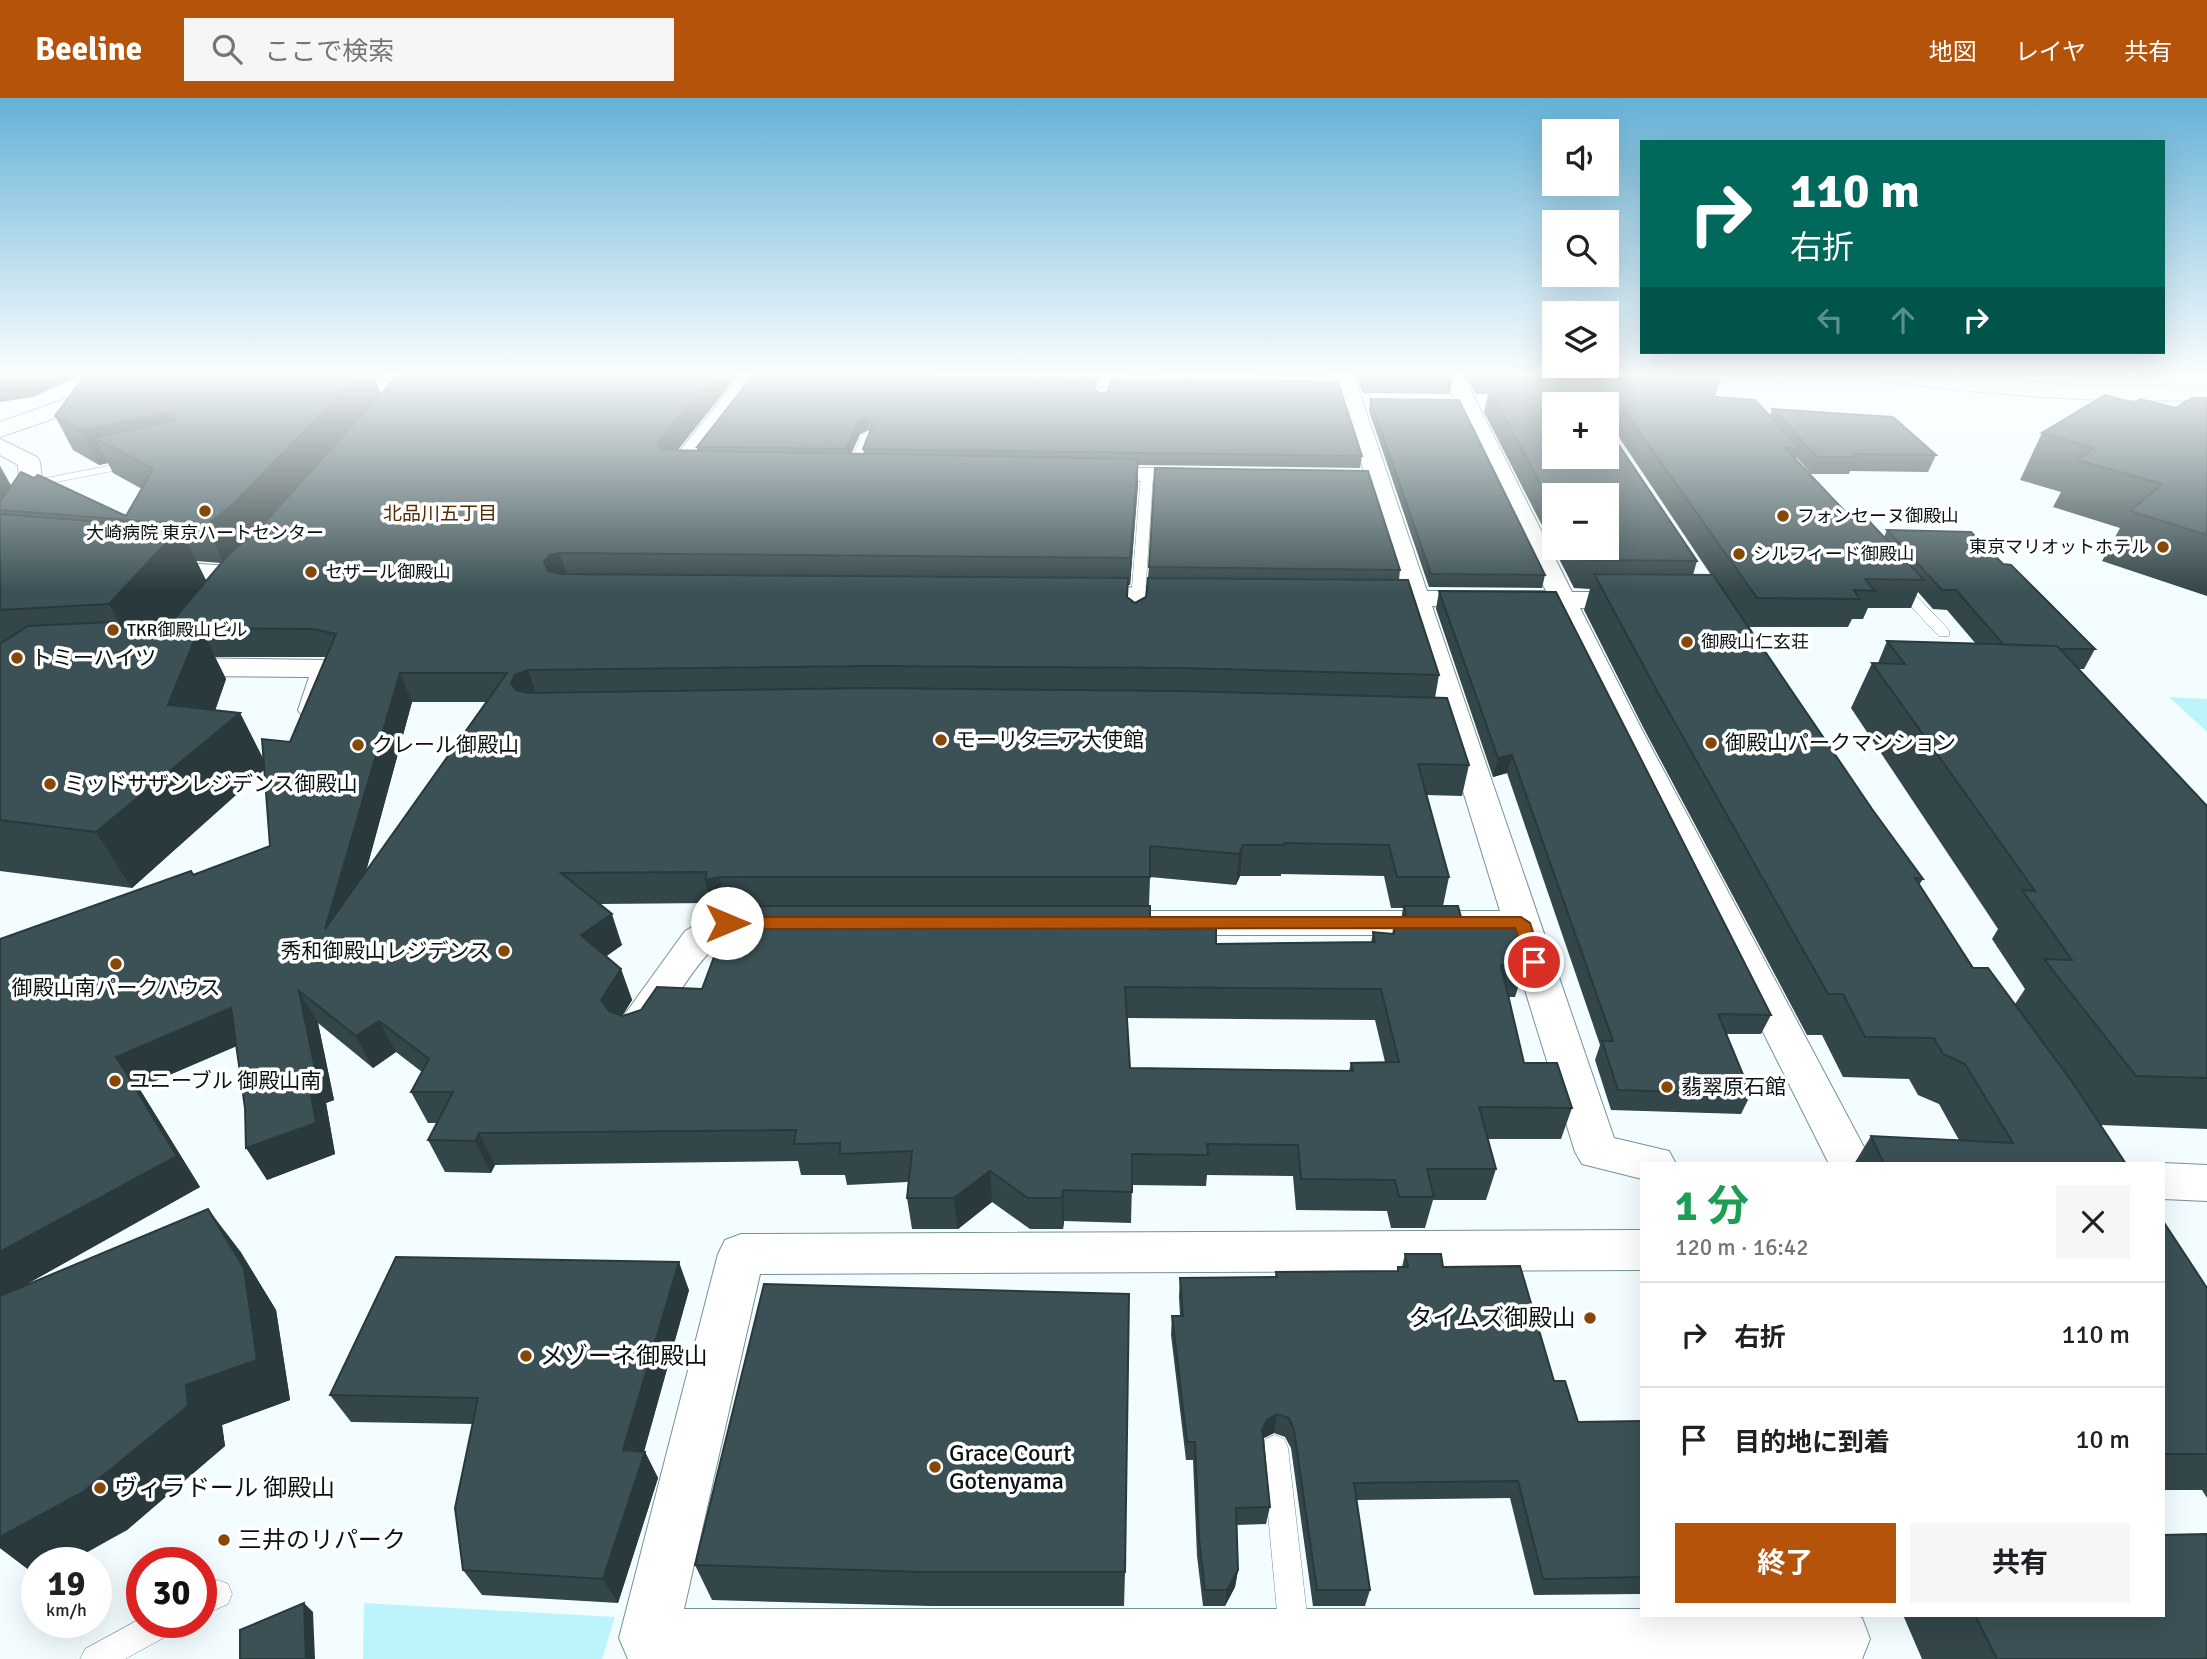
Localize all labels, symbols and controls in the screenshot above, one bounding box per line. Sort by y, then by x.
search box [184,18,674,81]
text: Beeline [35,29,142,70]
icon: search [208,30,246,68]
text: ここで検索 [264,36,394,68]
text: 地図 [1929,37,1977,67]
text: レイヤ [2015,37,2086,67]
text: 共有 [2124,37,2172,67]
map controls [1542,119,1619,560]
button: sound [1542,119,1619,196]
text: 110 m [1790,161,1920,221]
icon: right [1675,168,1766,259]
button: search [1542,210,1619,287]
text: 右折 [1790,228,1854,267]
button: layers [1542,301,1619,378]
icon: left [1811,301,1849,339]
icon: ahead [1884,301,1922,339]
icon: right [1957,301,1995,339]
button: + [1542,392,1619,469]
button: − [1542,483,1619,560]
district label: 北品川五丁目 [383,502,497,526]
marker: 大崎病院 東京ハートセンター [197,503,213,519]
place label: フォンセーヌ御殿山 [1797,505,1959,527]
marker: フォンセーヌ御殿山 [1775,508,1791,524]
place label: 大崎病院 東京ハートセンター [86,522,324,544]
place label: 東京マリオットホテル [1969,536,2149,558]
marker: 東京マリオットホテル [2155,539,2171,555]
place label: シルフィード御殿山 [1753,543,1915,565]
marker: シルフィード御殿山 [1731,546,1747,562]
place label: セザール御殿山 [325,561,451,583]
marker: セザール御殿山 [303,564,319,580]
place label: TKR御殿山ビル [127,619,247,641]
marker: TKR御殿山ビル [105,622,121,638]
place label: 御殿山仁玄荘 [1701,631,1809,653]
marker: 御殿山仁玄荘 [1679,634,1695,650]
place label: トミーハイツ [31,645,156,671]
marker: トミーハイツ [9,650,25,666]
place label: モーリタニア大使館 [955,727,1144,753]
place label: 御殿山パークマンション [1725,730,1956,756]
place label: クレール御殿山 [372,732,519,758]
marker: モーリタニア大使館 [933,732,949,748]
marker: 御殿山パークマンション [1703,735,1719,751]
marker: クレール御殿山 [350,737,366,753]
place label: ミッドサザンレジデンス御殿山 [64,771,358,797]
marker: ミッドサザンレジデンス御殿山 [42,776,58,792]
position arrow [690,886,764,960]
pin [1504,932,1564,992]
place label: 秀和御殿山レジデンス [280,938,490,964]
marker: 秀和御殿山レジデンス [496,943,512,959]
icon: arrive [1515,943,1553,981]
marker: 御殿山南パークハウス [108,956,124,972]
place label: 御殿山南パークハウス [12,975,220,1001]
place label: ユニーブル 御殿山南 [129,1068,321,1094]
marker: ユニーブル 御殿山南 [107,1073,123,1089]
place label: 翡翠原石館 [1681,1074,1786,1100]
marker: 翡翠原石館 [1659,1079,1675,1095]
text: 1 分 [1675,1181,1749,1232]
button: close [2056,1185,2130,1259]
text: 120 m · 16:42 [1675,1233,1809,1262]
place label: タイムズ御殿山 [1408,1303,1576,1333]
marker: タイムズ御殿山 [1582,1310,1598,1326]
icon: right [1675,1316,1713,1354]
text: 110 m [2061,1319,2130,1351]
text: 右折 [1734,1322,1786,1354]
place label: メゾーネ御殿山 [540,1341,708,1371]
marker: メゾーネ御殿山 [518,1348,534,1364]
icon: arrive [1675,1421,1713,1459]
text: 10 m [2075,1424,2130,1456]
text: 目的地に到着 [1734,1427,1890,1459]
place label: Grace Court Gotenyama [949,1438,1071,1496]
marker: Grace Court Gotenyama [927,1459,943,1475]
place label: ヴィラドール 御殿山 [114,1473,335,1503]
marker: ヴィラドール 御殿山 [92,1480,108,1496]
button: 終了 [1675,1523,1896,1603]
button: 共有 [1910,1523,2130,1603]
place label: 三井のリパーク [238,1525,406,1555]
marker: 三井のリパーク [216,1532,232,1548]
speed limit sign: 30 [126,1547,217,1638]
text: 19 [48,1562,85,1605]
text: km/h [46,1599,87,1621]

